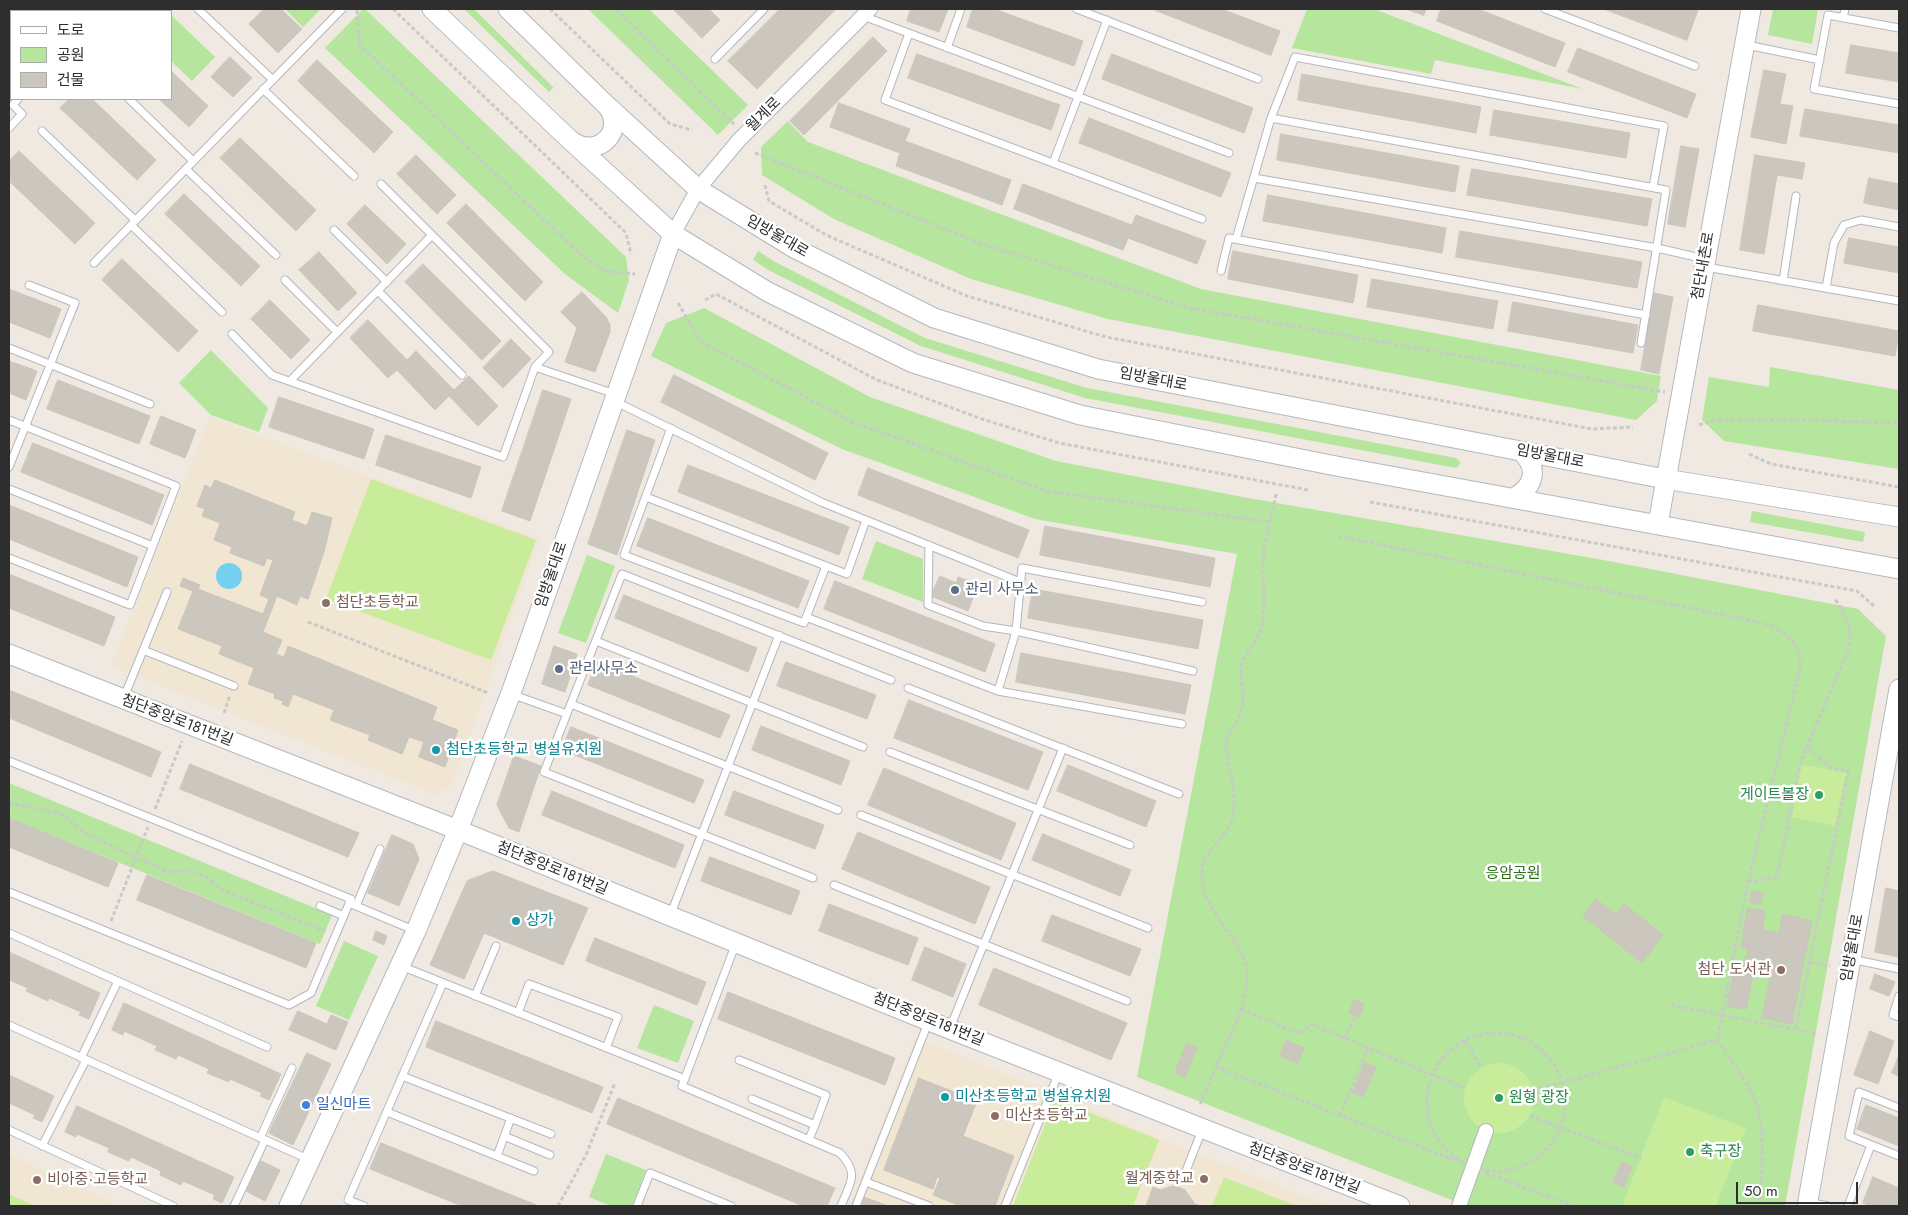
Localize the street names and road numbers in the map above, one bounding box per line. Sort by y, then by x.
street label: 월계로 [743,94,785,136]
street label: 임방울대로 [743,212,811,262]
street label: 첨단내촌로 [1689,230,1719,302]
street label: 임방울대로 [1117,365,1189,395]
street label: 임방울대로 [1514,442,1586,472]
street label: 임방울대로 [532,539,572,611]
street label: 첨단중앙로181번길 [119,691,235,751]
street label: 첨단중앙로181번길 [494,838,610,900]
street label: 임방울대로 [1838,912,1868,984]
street label: 첨단중앙로181번길 [870,989,986,1051]
street label: 첨단중앙로181번길 [1246,1139,1362,1199]

